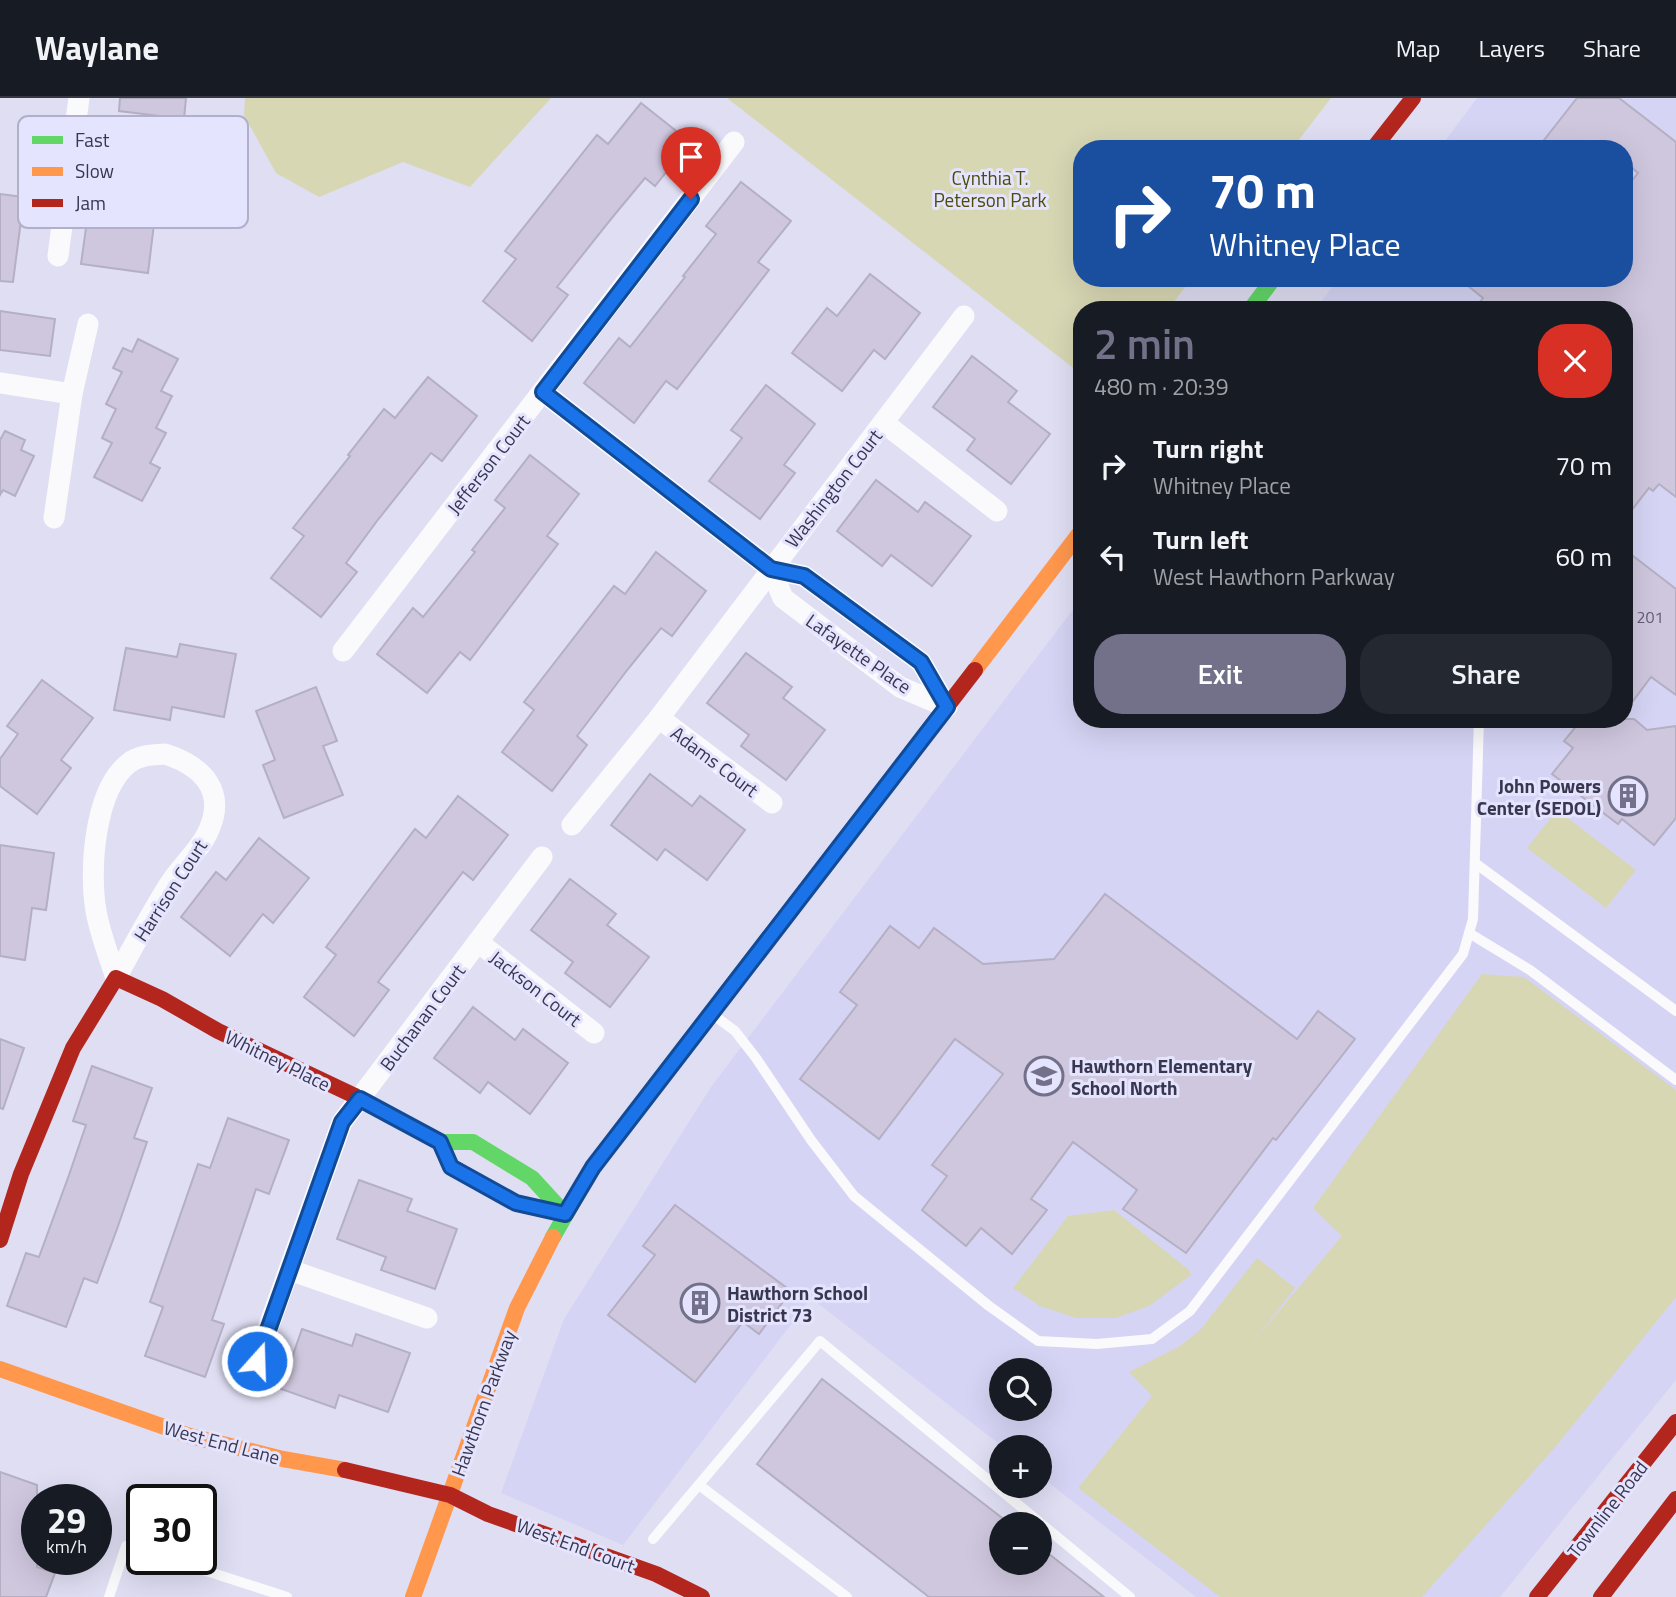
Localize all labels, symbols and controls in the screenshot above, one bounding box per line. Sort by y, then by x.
text: Waylane [35,23,159,73]
text: Map [1396,30,1441,66]
text: Layers [1479,30,1545,66]
text: Share [1583,30,1641,66]
legend [18,116,248,228]
text: Fast [75,125,110,154]
pin [661,127,721,199]
icon: arrive [672,138,710,176]
text: 70 m [1209,152,1316,227]
text: Slow [75,156,114,185]
park label: Cynthia T. Peterson Park [933,163,1047,214]
icon: right [1094,168,1185,259]
text: Jam [75,188,106,217]
text: Whitney Place [1209,220,1401,268]
text: 2 min [1094,311,1195,375]
button: close [1538,324,1612,398]
text: 480 m · 20:39 [1094,369,1229,404]
street label: Jefferson Court [440,407,537,520]
street label: Washington Court [777,422,889,554]
text: Turn right [1153,429,1264,468]
text: 70 m [1555,446,1612,485]
icon: right [1094,447,1132,485]
text: Whitney Place [1153,468,1291,503]
text: Turn left [1153,520,1248,559]
text: 60 m [1555,537,1612,576]
icon: left [1094,538,1132,576]
text: West Hawthorn Parkway [1153,559,1395,594]
house number: 201 [1637,605,1663,629]
street label: Lafayette Place [800,606,918,700]
button: Exit [1094,634,1346,714]
button: Share [1360,634,1612,714]
street label: Adams Court [665,718,765,804]
place label: John Powers Center (SEDOL) [1477,771,1601,822]
building icon: John Powers Center (SEDOL) [1607,775,1649,817]
street label: Harrison Court [126,833,214,947]
street label: Jackson Court [484,943,588,1033]
street label: Buchanan Court [372,957,472,1077]
street label: Whitney Place [221,1022,335,1098]
place label: Hawthorn Elementary School North [1071,1051,1253,1102]
school or university icon: Hawthorn Elementary School North [1023,1055,1065,1097]
place label: Hawthorn School District 73 [727,1278,868,1329]
building icon: Hawthorn School District 73 [679,1282,721,1324]
position arrow [220,1324,294,1398]
street label: Hawthorn Parkway [443,1326,523,1480]
map controls [989,1358,1052,1575]
button: search [989,1358,1052,1421]
street label: West End Lane [161,1413,283,1471]
button: + [989,1435,1052,1498]
street label: Townline Road [1560,1454,1654,1564]
speed limit sign: 30 [126,1484,217,1575]
text: 29 [47,1493,86,1547]
street label: West End Court [513,1510,640,1580]
button: − [989,1512,1052,1575]
text: km/h [46,1533,87,1560]

